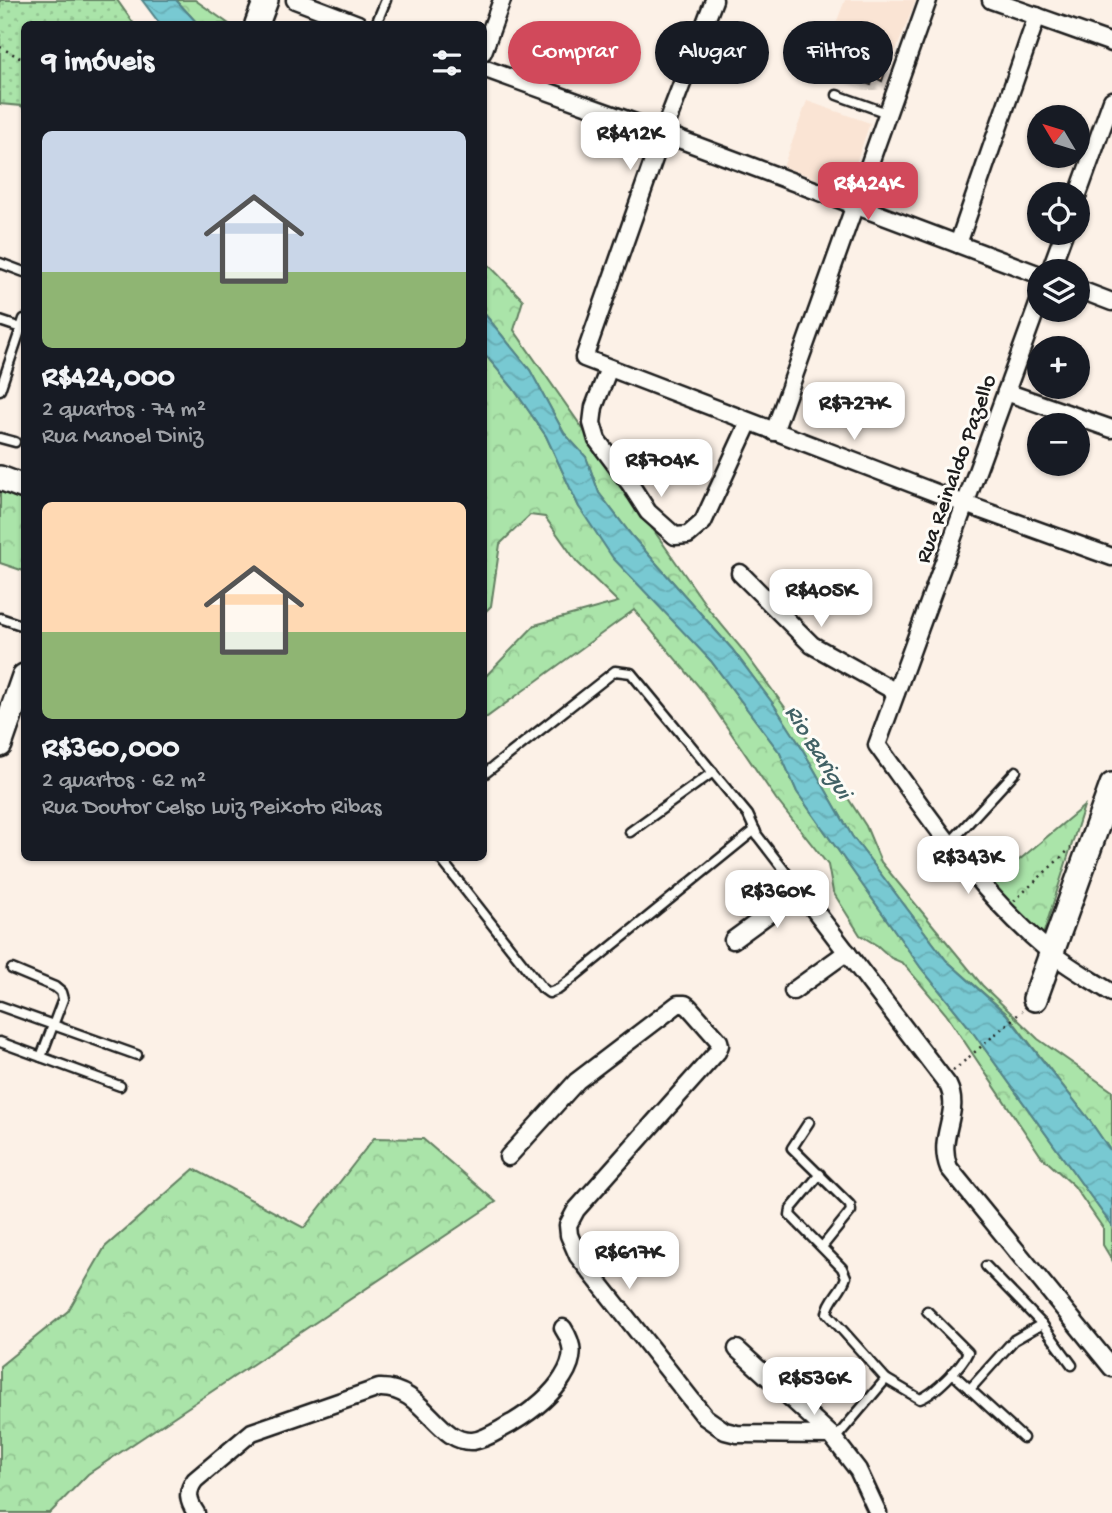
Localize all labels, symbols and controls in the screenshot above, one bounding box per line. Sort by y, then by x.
chip: Comprar [508,21,641,84]
chip: Alugar [655,21,769,84]
chip: Filtros [783,21,893,84]
icon: filters [428,44,466,82]
text: 9 imóveis [42,46,154,81]
north arrow [1027,105,1090,168]
map controls [1027,105,1090,476]
pin: R$412K [573,113,687,172]
text: R$412K [597,121,663,148]
pin: R$424K [811,162,925,222]
text: R$424K [834,171,902,198]
icon: home [191,176,317,302]
button: locate [1027,182,1090,245]
button: layers [1027,259,1090,322]
button: + [1027,336,1090,399]
text: R$424,000 [42,362,175,397]
street label: Rua Reinaldo Pazello [911,371,1004,567]
pin: R$727K [797,382,911,442]
text: R$727K [819,391,889,418]
text: 2 quartos · 74 m² [42,397,206,424]
button: − [1027,413,1090,476]
text: Rua Manoel Diniz [42,424,203,451]
pin: R$704K [604,440,718,499]
text: R$704K [626,448,696,475]
icon: home [191,547,317,673]
pin: R$405K [764,570,878,629]
text: R$405K [785,578,857,605]
water label: Rio Barigui [777,701,859,808]
text: R$360,000 [42,733,180,768]
text: 2 quartos · 62 m² [42,768,206,795]
text: Rua Doutor Celso Luiz Peixoto Ribas [42,795,382,822]
pin: R$343K [911,836,1025,896]
text: R$343K [933,845,1003,872]
pin: R$360K [720,870,834,930]
text: R$360K [741,879,813,906]
pin: R$617K [572,1232,686,1291]
text: R$617K [595,1240,663,1267]
pin: R$536K [757,1358,871,1417]
text: R$536K [779,1366,849,1393]

